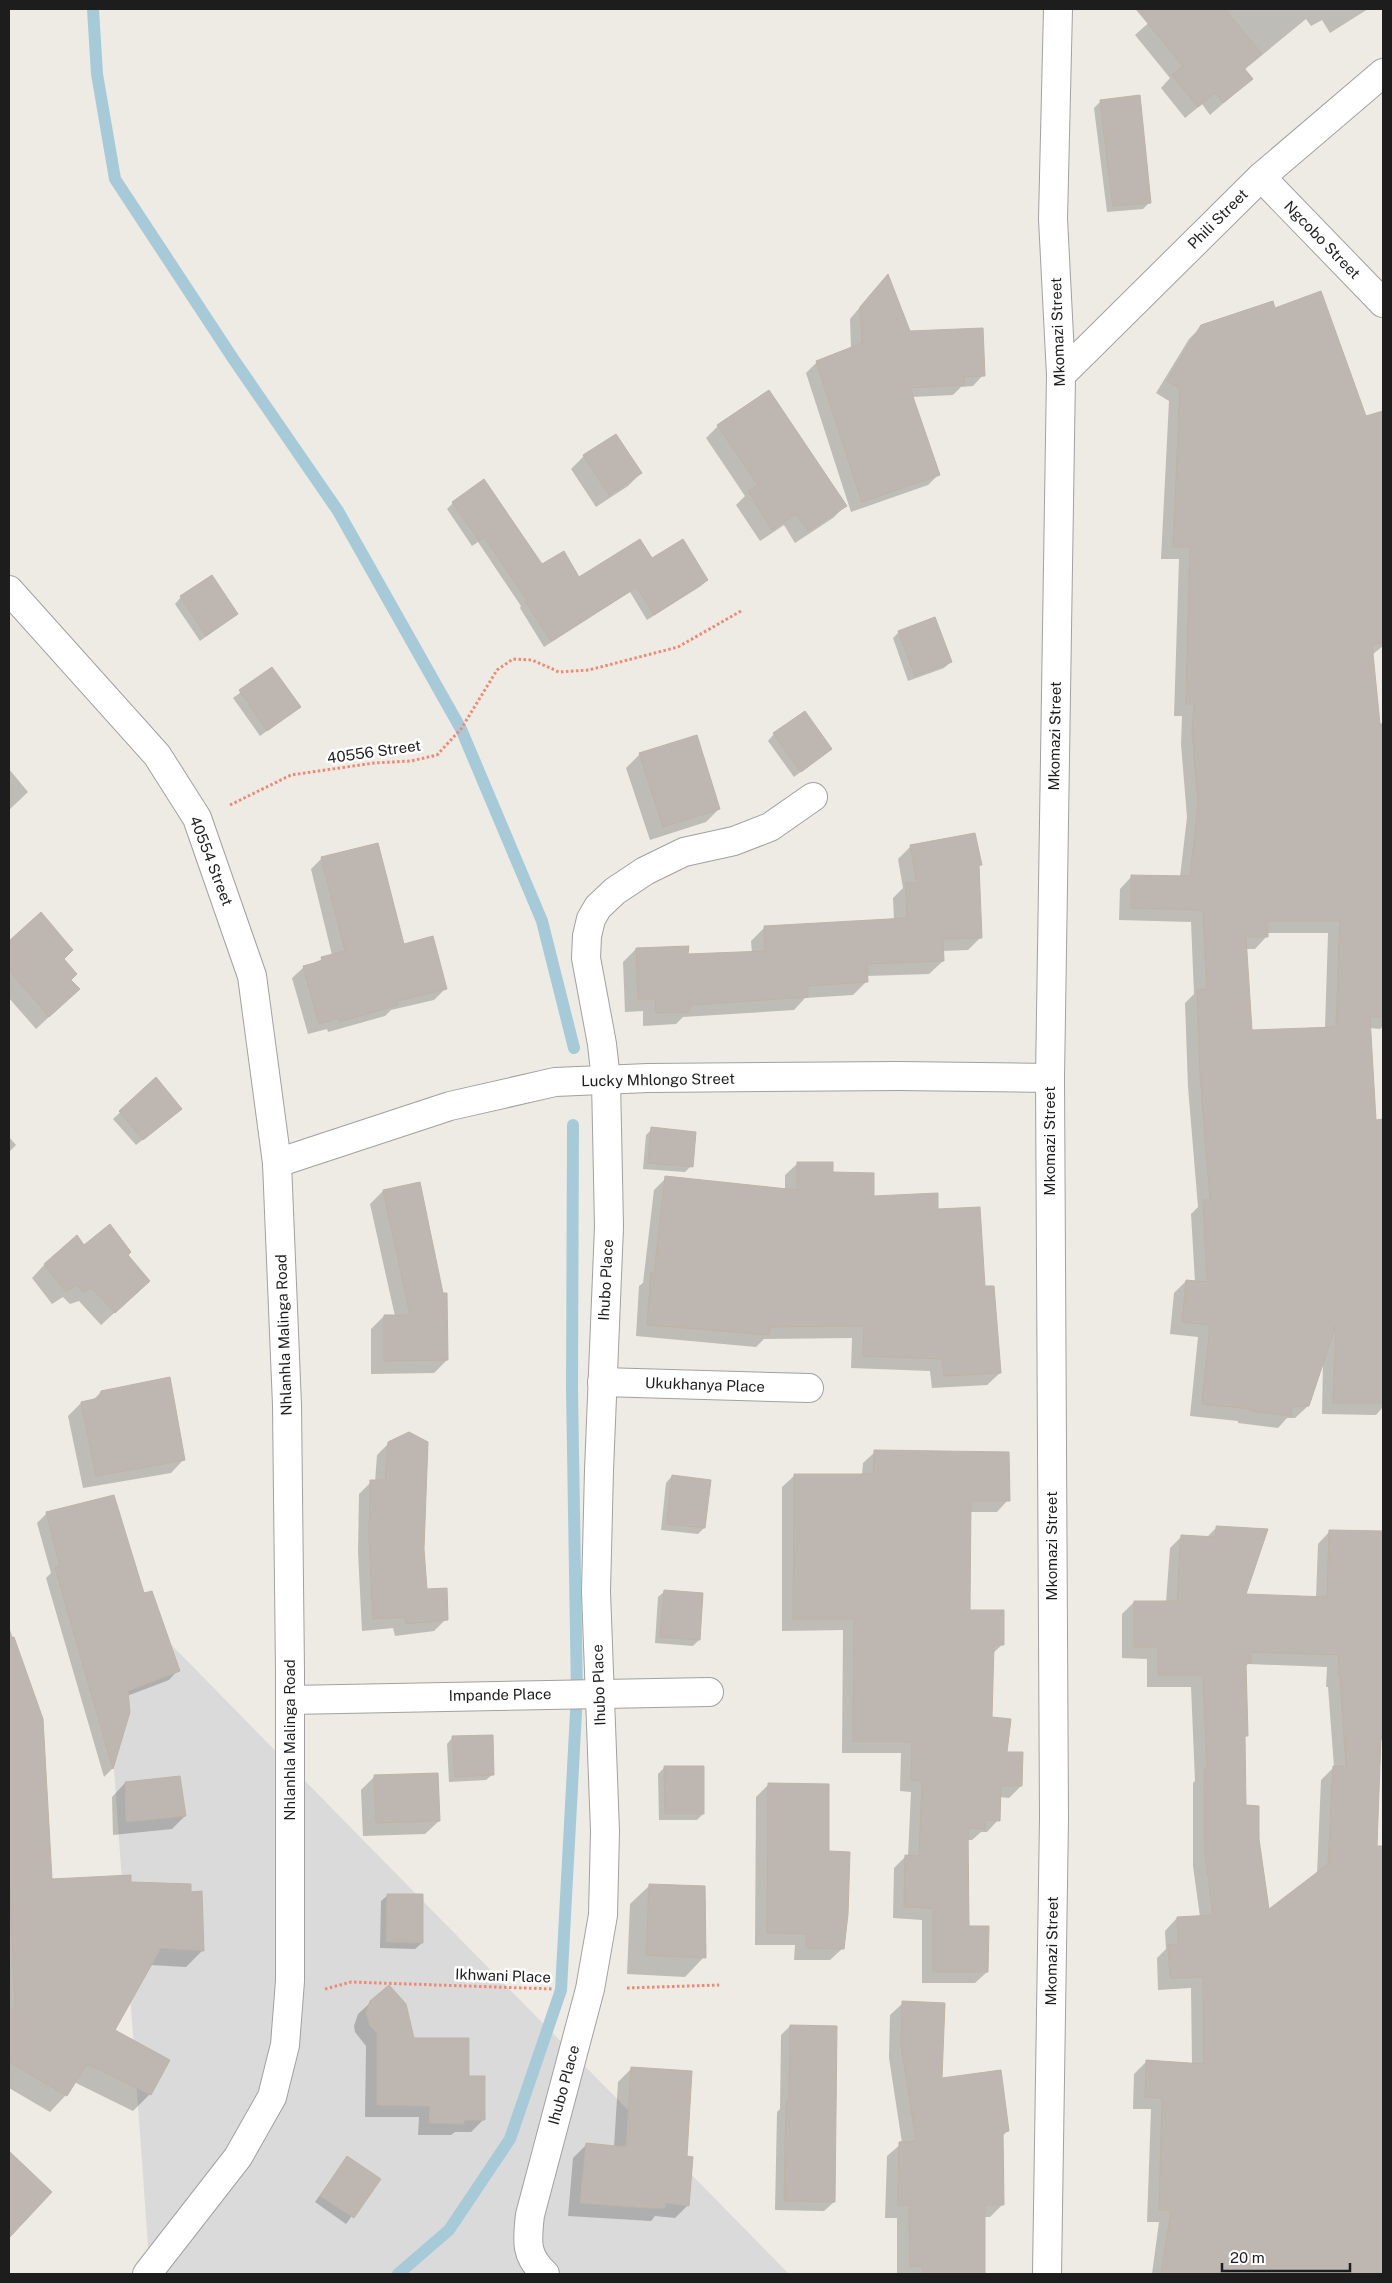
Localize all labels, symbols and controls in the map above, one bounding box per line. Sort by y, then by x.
street label: Phili Street [1184,185,1251,252]
street label: Ngcobo Street [1281,197,1364,282]
street label: Mkomazi Street [1047,277,1068,387]
street label: Mkomazi Street [1045,681,1064,791]
street label: 40556 Street [326,736,422,767]
street label: 40554 Street [187,814,236,908]
street label: Lucky Mhlongo Street [581,1070,735,1089]
street label: Mkomazi Street [1041,1086,1058,1196]
street label: Ihubo Place [595,1239,616,1321]
street label: Nhlanhla Malinga Road [272,1254,295,1416]
street label: Ukukhanya Place [645,1374,765,1395]
street label: Mkomazi Street [1043,1491,1060,1601]
street label: Ihubo Place [589,1644,608,1726]
street label: Nhlanhla Malinga Road [281,1659,298,1821]
street label: Impande Place [448,1685,552,1704]
street label: Mkomazi Street [1042,1896,1061,2006]
street label: Ikhwani Place [455,1965,551,1986]
street label: Ihubo Place [545,2043,582,2126]
scale bar [1222,2240,1350,2272]
text: 20 m [1230,2249,1265,2266]

